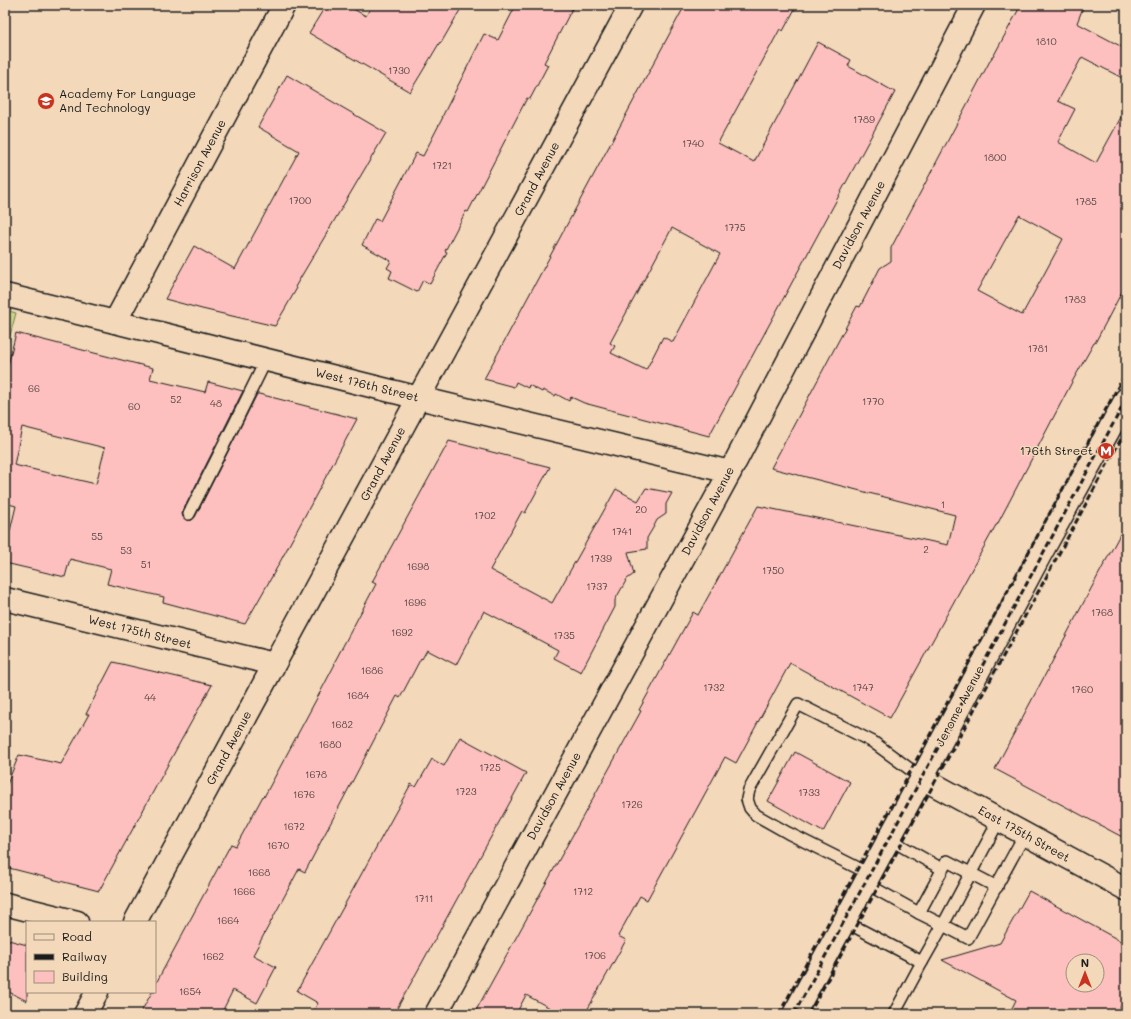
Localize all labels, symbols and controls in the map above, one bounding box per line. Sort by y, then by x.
house number: 1810 [1035,34,1057,48]
house number: 1730 [388,63,410,77]
place label: Academy For Language And Technology [59,85,196,115]
school or university icon: Academy For Language And Technology [36,91,56,111]
house number: 1789 [853,112,875,126]
street label: Harrison Avenue [169,116,229,209]
house number: 1740 [682,136,704,150]
street label: Grand Avenue [510,139,562,218]
house number: 1800 [984,150,1006,164]
house number: 1721 [432,158,452,172]
street label: Davidson Avenue [828,177,888,272]
house number: 1700 [289,193,311,207]
house number: 1785 [1075,194,1097,208]
house number: 1775 [724,220,746,234]
house number: 1783 [1064,292,1086,306]
house number: 1781 [1028,341,1048,355]
street label: West 176th Street [314,363,421,405]
house number: 66 [28,381,40,395]
house number: 52 [170,392,182,406]
house number: 1770 [862,394,884,408]
house number: 48 [210,396,222,410]
house number: 60 [128,399,140,413]
street label: Grand Avenue [356,424,408,503]
metro station icon: 176th Street [1096,441,1116,461]
place label: 176th Street [1020,442,1093,458]
street label: Davidson Avenue [677,463,737,558]
house number: 1 [941,497,945,511]
house number: 20 [635,502,647,516]
house number: 1702 [474,508,496,522]
house number: 1741 [612,524,632,538]
house number: 55 [91,529,103,543]
house number: 2 [923,542,929,556]
house number: 53 [120,543,132,557]
house number: 1739 [590,551,612,565]
house number: 51 [141,557,151,571]
house number: 1698 [407,559,429,573]
house number: 1750 [762,563,784,577]
house number: 1737 [586,579,608,593]
house number: 1696 [404,595,426,609]
house number: 1768 [1091,605,1113,619]
street label: West 175th Street [87,610,194,652]
house number: 1692 [391,625,413,639]
house number: 1735 [553,628,575,642]
street label: Jerome Avenue [931,662,987,749]
house number: 1686 [361,663,383,677]
house number: 1732 [703,680,725,694]
house number: 1747 [852,680,874,694]
house number: 1760 [1071,682,1093,696]
house number: 1684 [347,688,369,702]
house number: 44 [144,690,156,704]
street label: Grand Avenue [202,708,254,787]
house number: 1682 [331,717,353,731]
house number: 1680 [319,737,341,751]
street label: Davidson Avenue [522,749,584,842]
house number: 1725 [479,760,501,774]
house number: 1678 [305,767,327,781]
house number: 1723 [455,784,477,798]
house number: 1733 [798,785,820,799]
house number: 1676 [293,787,315,801]
house number: 1726 [621,797,643,811]
street label: East 175th Street [976,801,1073,865]
house number: 1672 [283,819,305,833]
house number: 1670 [267,838,289,852]
house number: 1668 [248,865,270,879]
house number: 1666 [233,884,255,898]
house number: 1712 [573,884,593,898]
house number: 1711 [415,891,433,905]
house number: 1664 [217,913,239,927]
legend [26,921,156,993]
text: Road [62,928,92,944]
text: Railway [62,948,107,964]
house number: 1706 [584,948,606,962]
house number: 1662 [202,949,224,963]
north arrow [1065,953,1105,993]
text: N [1081,955,1089,970]
text: Building [62,968,108,984]
house number: 1654 [179,984,201,998]

